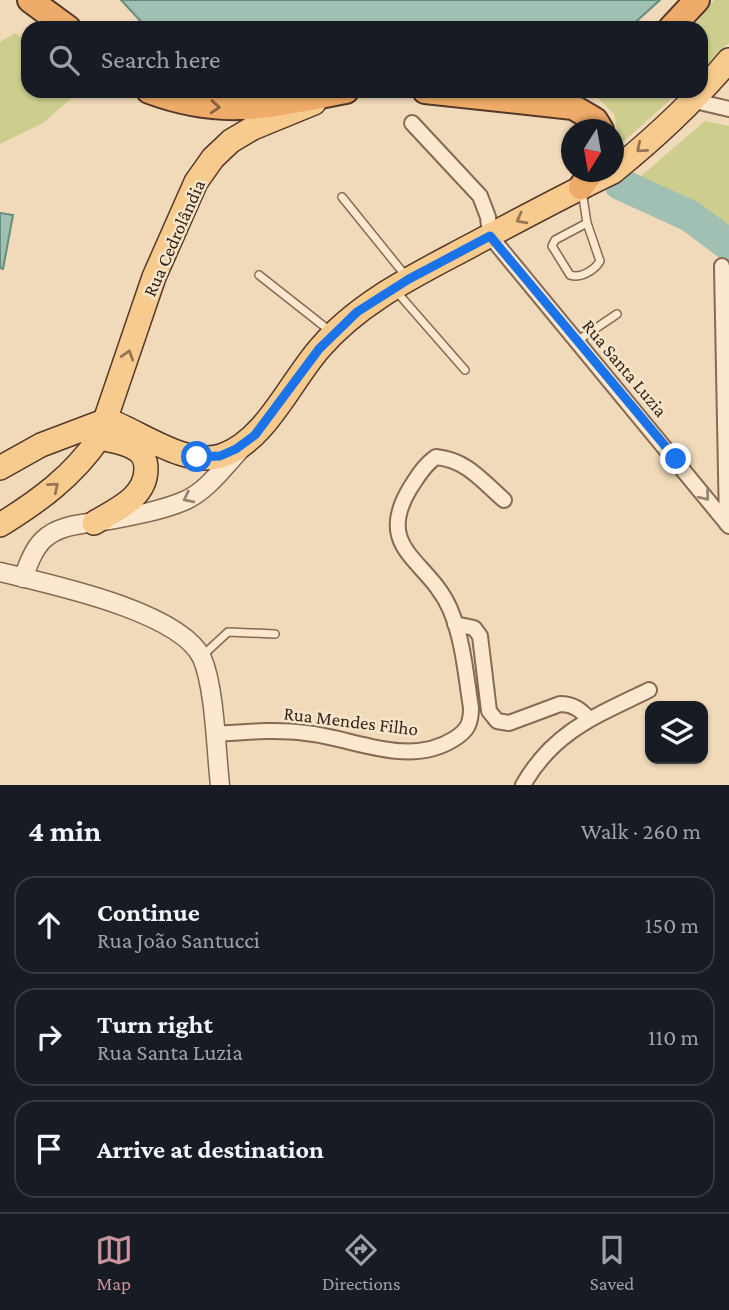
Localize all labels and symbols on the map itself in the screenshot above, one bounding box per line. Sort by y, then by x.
one-way arrow [209,99,220,114]
north arrow [561,119,624,182]
one-way arrow [637,140,650,152]
street label: Rua Cedrolândia [139,176,209,300]
one-way arrow [516,211,528,225]
street label: Rua Santa Luzia [578,315,672,421]
one-way arrow [119,349,134,361]
route start [181,441,212,472]
route end [660,443,691,474]
one-way arrow [46,483,59,495]
one-way arrow [697,488,709,501]
one-way arrow [182,489,195,503]
street label: Rua Mendes Filho [283,702,419,740]

